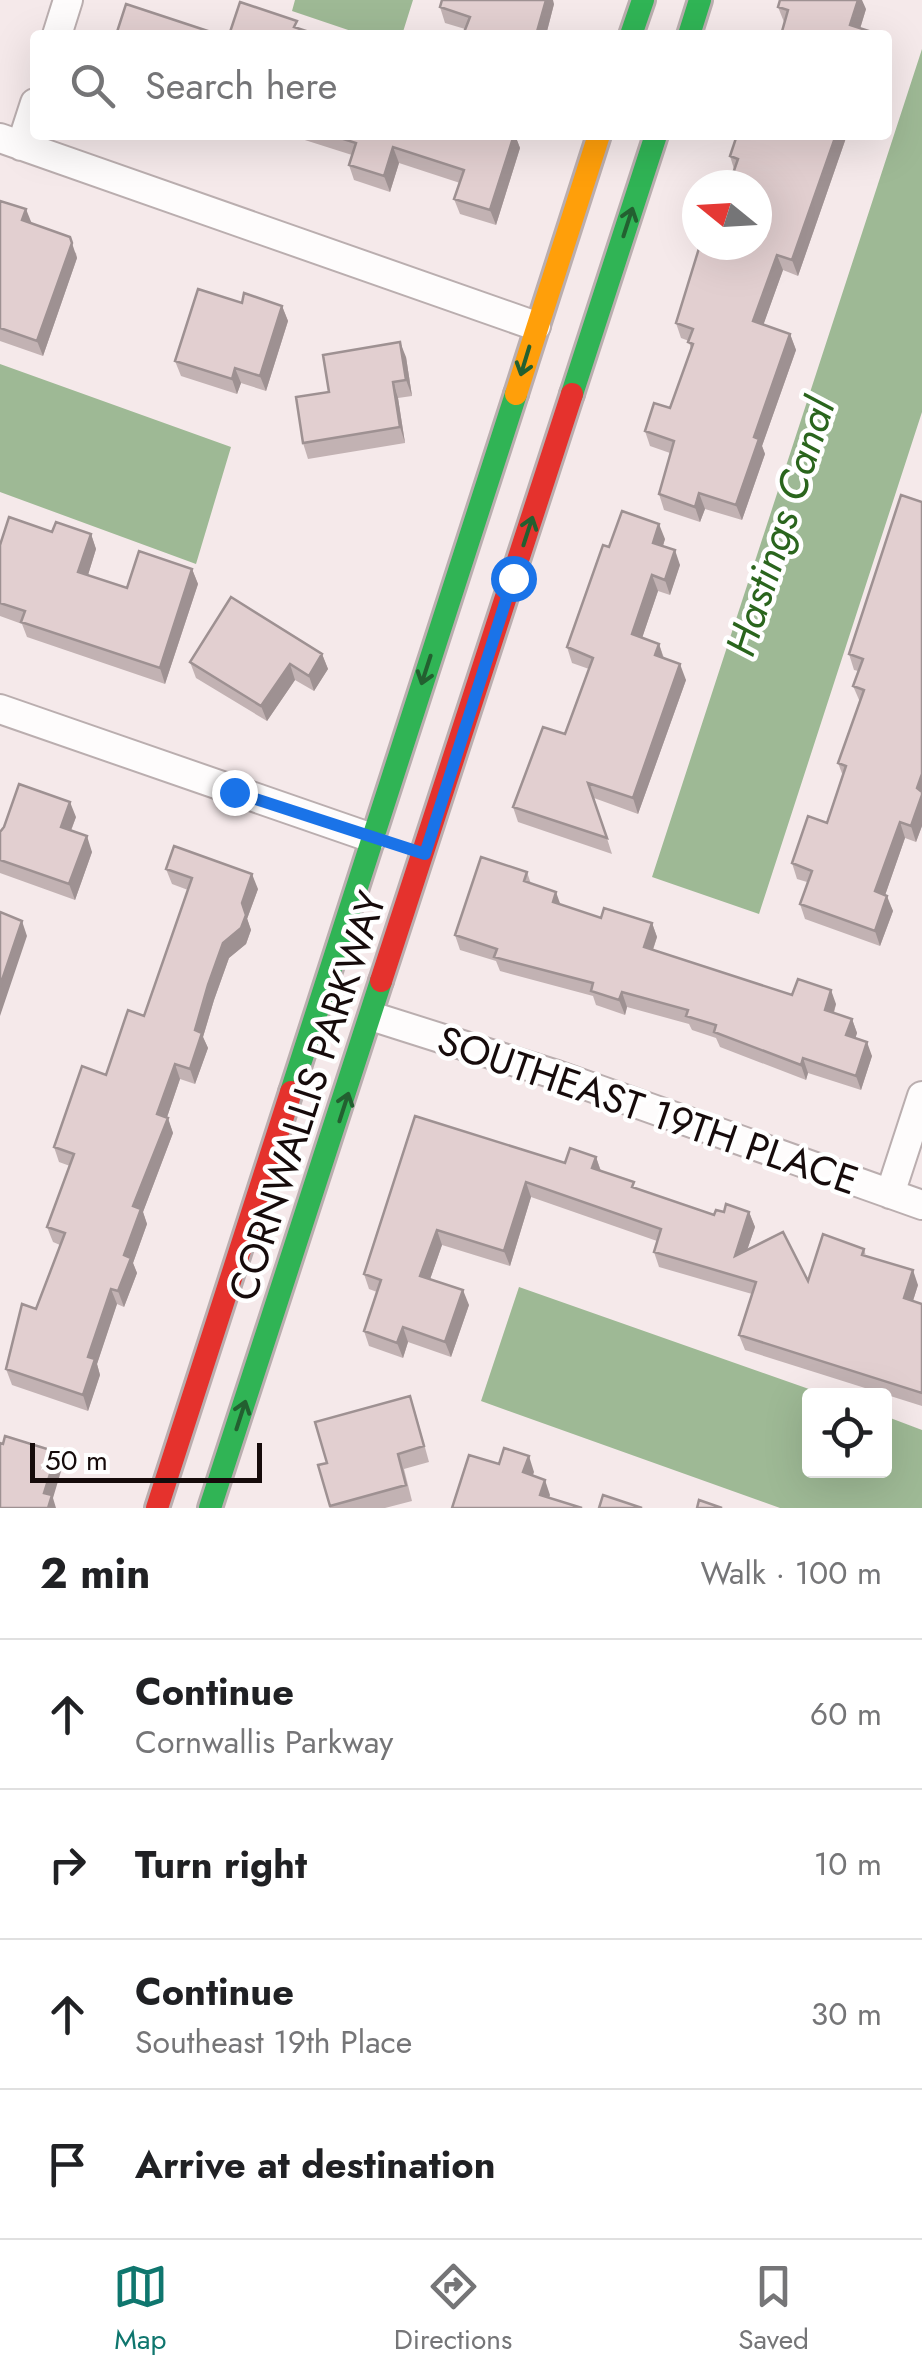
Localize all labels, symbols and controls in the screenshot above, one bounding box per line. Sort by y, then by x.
search box [30,30,892,140]
icon: search [65,58,120,113]
text: Search here [145,58,337,113]
north arrow [682,170,772,260]
one-way arrow [621,206,639,238]
one-way arrow [515,345,533,376]
water label: Hastings Canal [710,389,851,664]
one-way arrow [521,516,539,547]
route start [491,556,537,602]
one-way arrow [416,654,434,686]
route end [212,770,258,816]
street label: CORNWALLIS PARKWAY [213,883,401,1308]
street label: SOUTHEAST 19TH PLACE [430,1011,866,1209]
one-way arrow [336,1092,354,1123]
map controls [802,1388,892,1478]
button: locate [802,1388,892,1478]
one-way arrow [234,1400,252,1432]
scale bar [30,1438,262,1482]
text: 50 m [45,1440,108,1481]
text: 2 min [40,1543,150,1604]
text: Walk · 100 m [701,1550,882,1596]
text: Continue [135,1664,294,1719]
icon: ahead [40,1687,95,1742]
text: 60 m [810,1691,882,1737]
text: Cornwallis Parkway [135,1719,393,1765]
icon: right [40,1837,95,1892]
text: Turn right [135,1837,307,1892]
text: 10 m [814,1841,882,1887]
text: Continue [135,1964,294,2019]
icon: ahead [40,1987,95,2042]
text: 30 m [811,1991,882,2037]
text: Southeast 19th Place [135,2019,412,2065]
icon: arrive [40,2137,95,2192]
text: Arrive at destination [135,2137,496,2192]
tab: Map [113,2259,168,2360]
tab: Directions [394,2259,512,2360]
tab: Saved [738,2259,809,2360]

